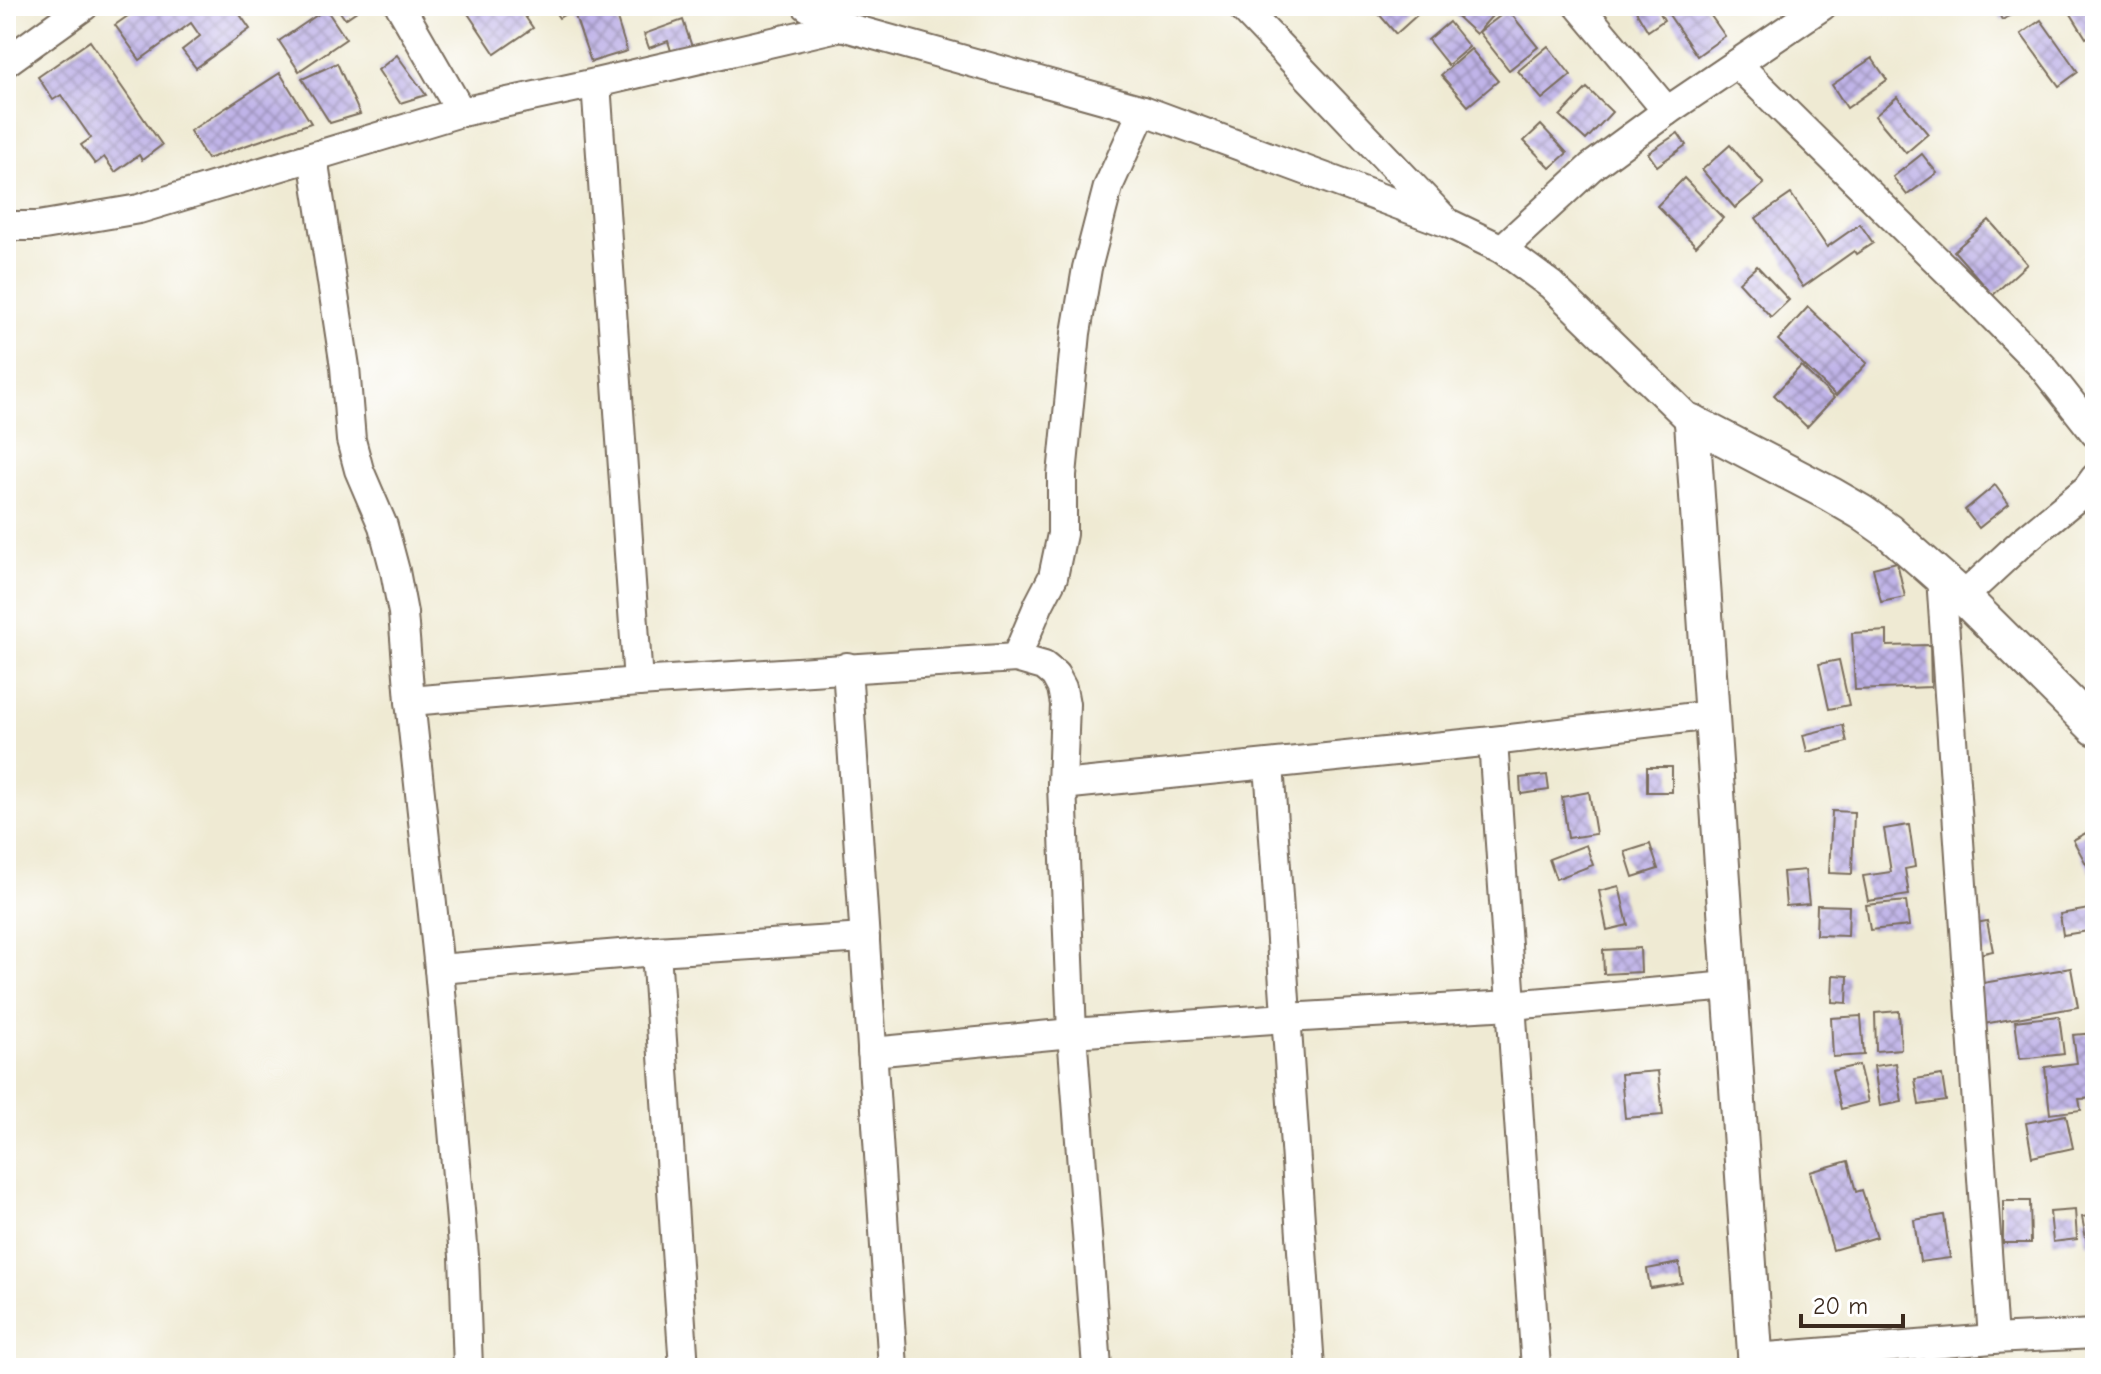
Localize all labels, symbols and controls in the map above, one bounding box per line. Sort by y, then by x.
scale bar [1801,1278,1903,1328]
text: 20 m [1813,1292,1868,1320]

